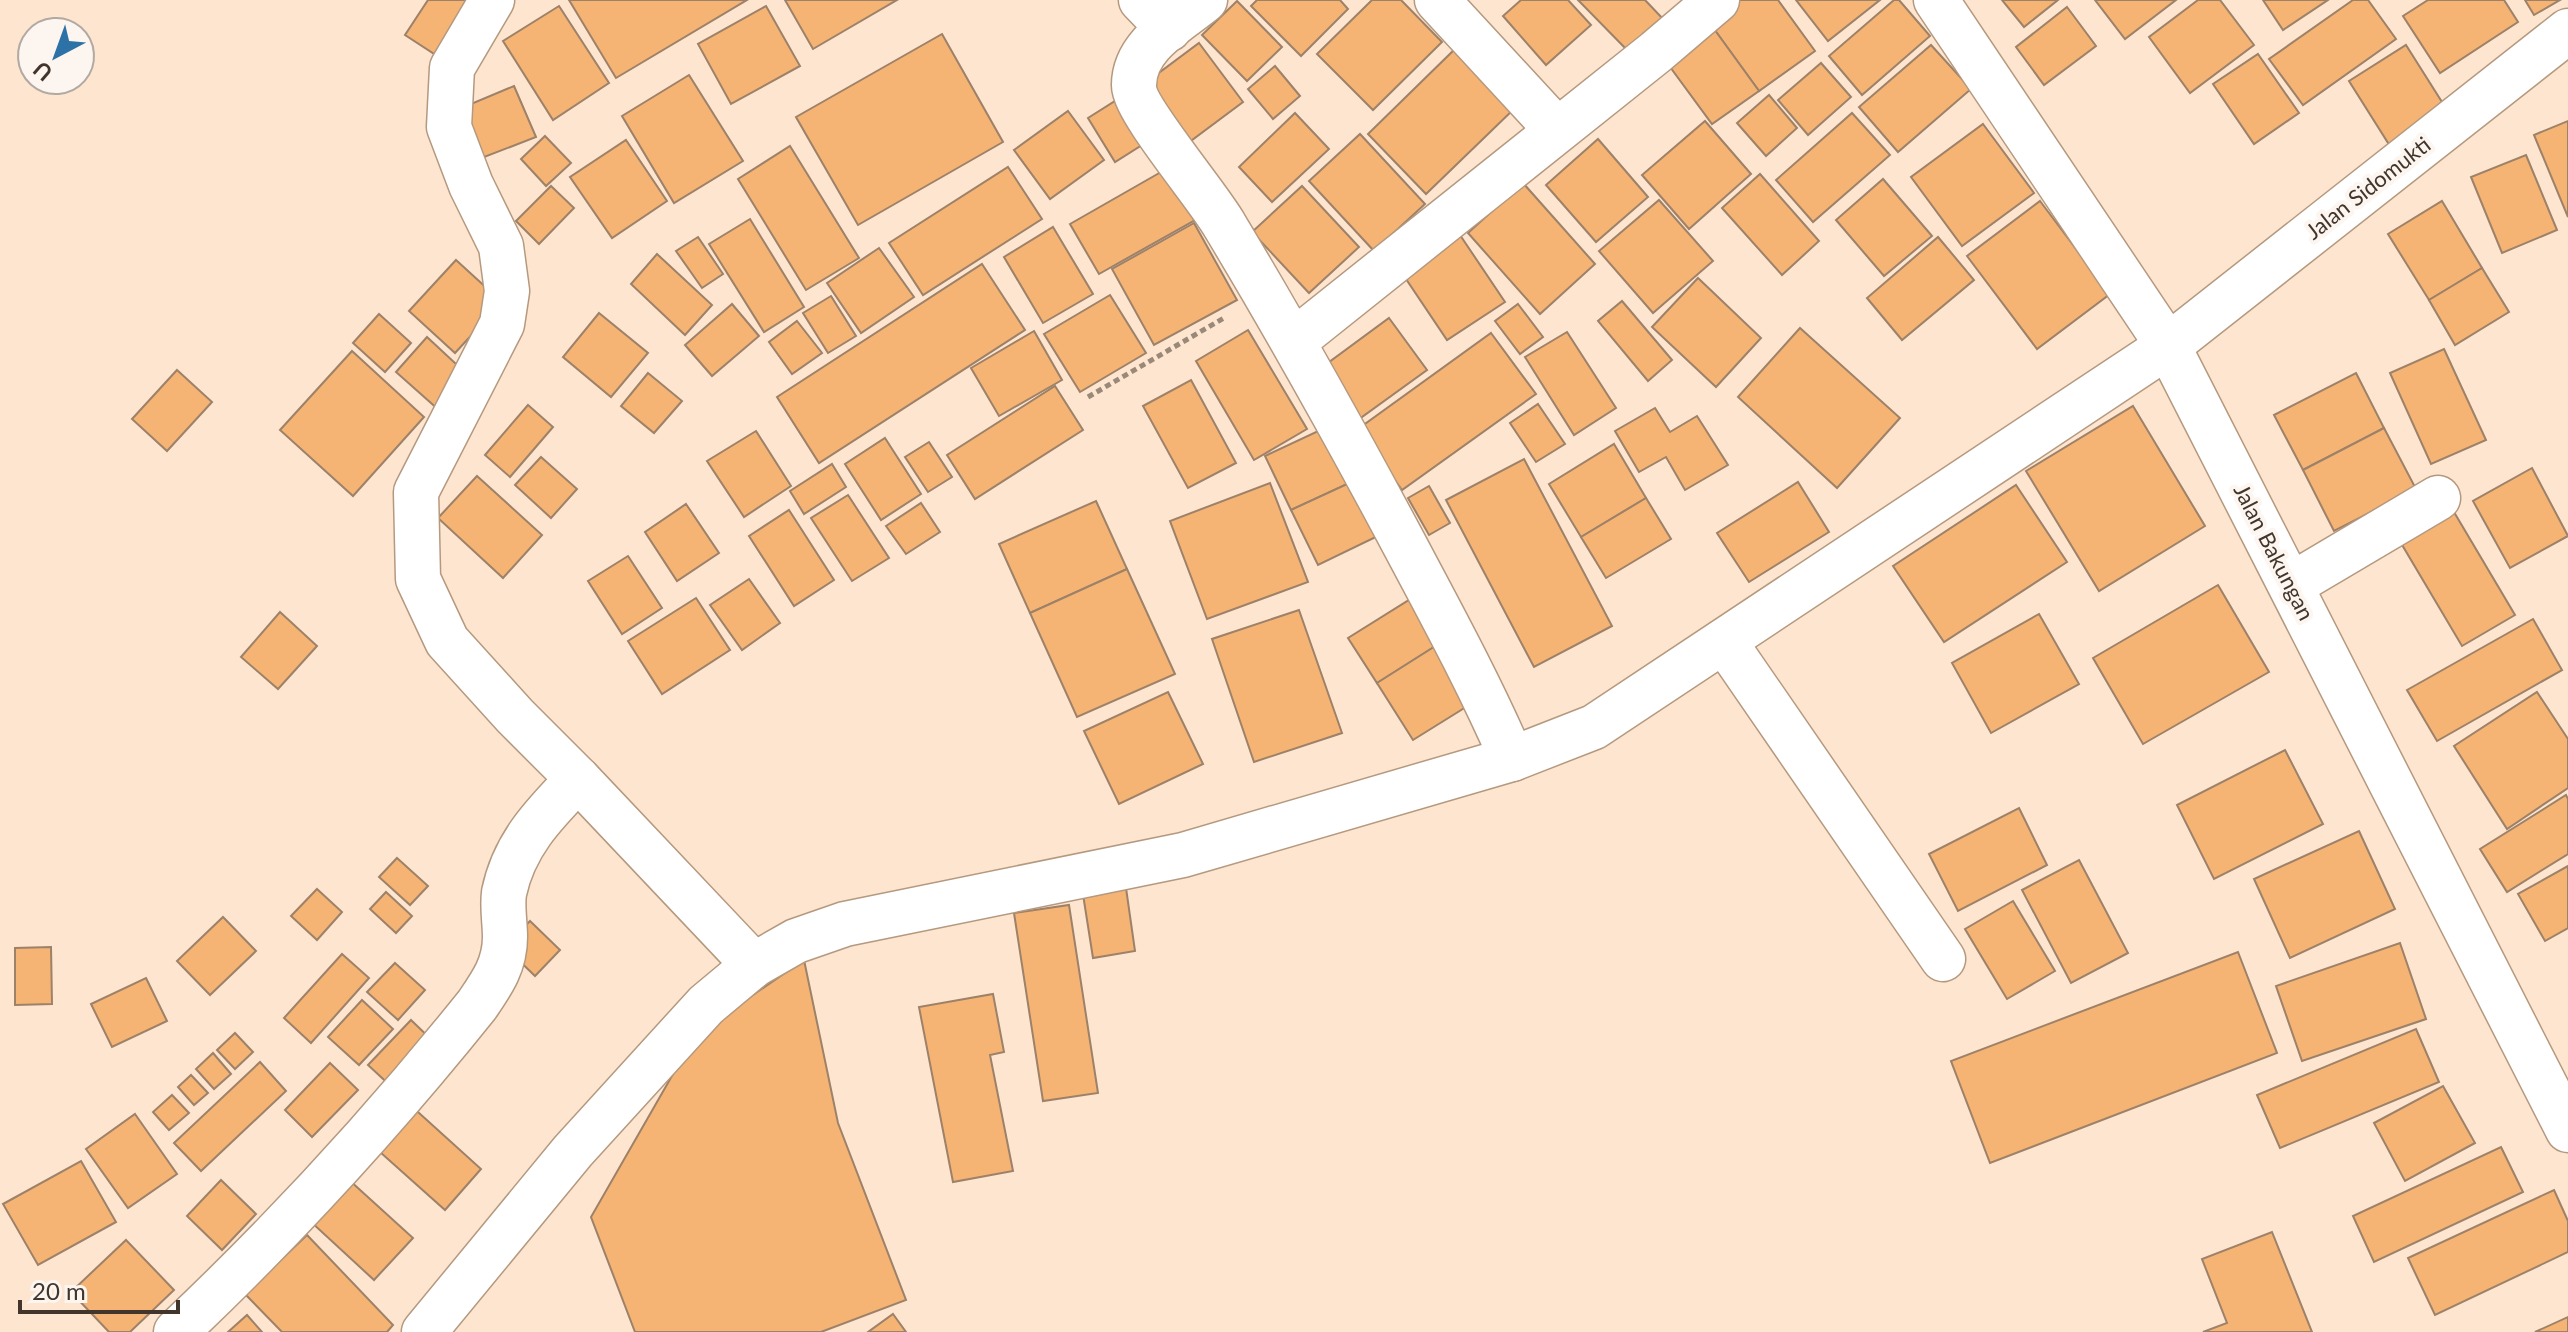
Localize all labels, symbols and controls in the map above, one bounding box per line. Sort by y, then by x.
north arrow [16,16,96,96]
text: U [28,56,58,87]
street label: Jalan Sidomukti [2300,131,2435,245]
street label: Jalan Bakungan [2229,479,2320,624]
scale bar [20,1264,178,1314]
text: 20 m [32,1276,86,1305]

